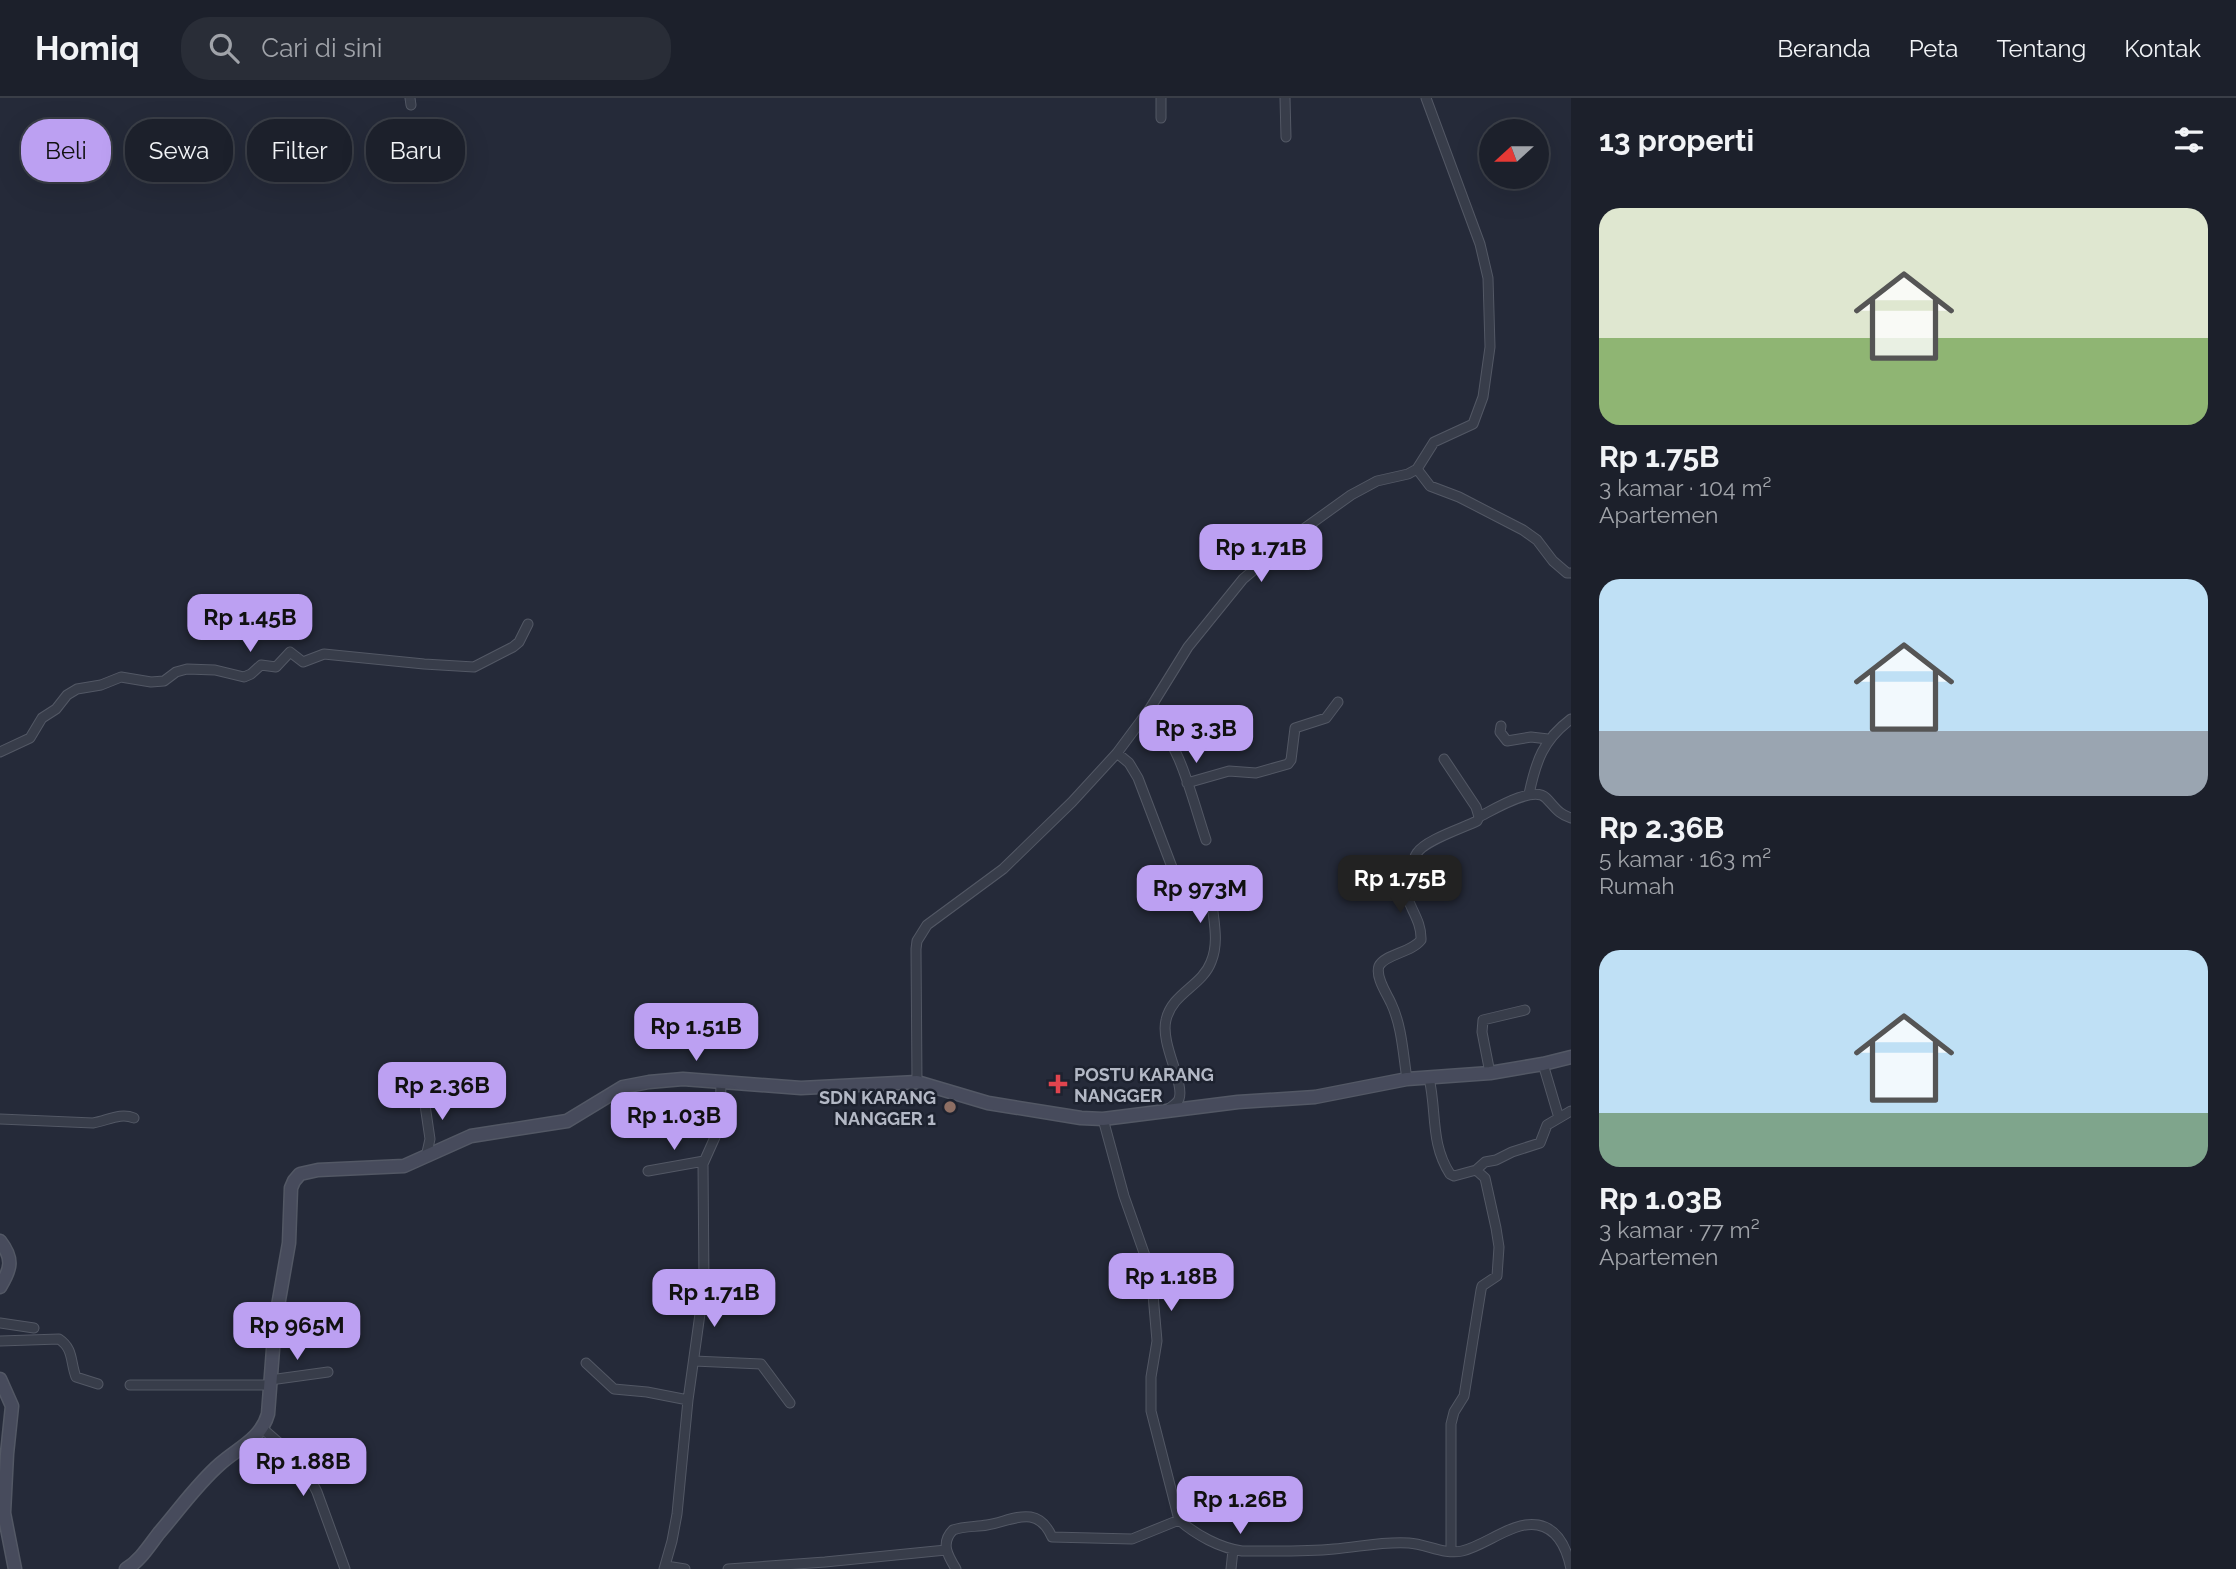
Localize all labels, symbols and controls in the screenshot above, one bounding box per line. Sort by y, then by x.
search box [181,17,671,80]
text: Homiq [35,29,139,68]
icon: search [205,29,243,67]
text: Cari di sini [261,33,382,63]
text: Beranda [1777,34,1871,63]
text: Peta [1909,34,1958,63]
text: Tentang [1996,34,2086,63]
text: Kontak [2124,34,2201,63]
chip: Beli [21,119,111,182]
chip: Sewa [125,119,233,182]
chip: Filter [247,119,352,182]
chip: Baru [366,119,465,182]
north arrow [1479,119,1549,189]
map controls [1479,119,1549,189]
icon: filters [2170,121,2208,159]
text: 13 properti [1599,123,1754,158]
icon: home [1841,253,1967,379]
text: Rp 1.75B [1599,439,1719,474]
text: 3 kamar · 104 m² [1599,474,1772,501]
text: Apartemen [1599,501,1718,528]
pin: Rp 1.71B [1189,524,1333,584]
text: Rp 1.71B [1215,533,1307,560]
pin: Rp 1.45B [178,594,322,654]
text: Rp 1.45B [203,603,297,630]
icon: home [1841,624,1967,750]
pin: Rp 3.3B [1131,706,1261,765]
text: Rp 3.3B [1155,714,1237,741]
text: Rp 2.36B [1599,810,1724,845]
text: 5 kamar · 163 m² [1599,845,1771,872]
pin: Rp 1.75B [1328,856,1472,915]
text: Rp 1.75B [1354,864,1446,891]
pin: Rp 973M [1135,866,1265,925]
text: Rumah [1599,872,1675,899]
text: Rp 973M [1153,874,1247,901]
icon: home [1841,995,1967,1121]
pin: Rp 1.51B [624,1004,768,1063]
text: Rp 1.51B [650,1012,742,1039]
pin: Rp 2.36B [370,1062,514,1122]
place label: POSTU KARANG NANGGER [1074,1064,1214,1106]
text: Rp 2.36B [394,1071,490,1098]
marker: POSTU KARANG NANGGER [1048,1074,1068,1094]
place label: SDN KARANG NANGGER 1 [819,1087,936,1129]
pin: Rp 1.03B [602,1093,746,1152]
marker: SDN KARANG NANGGER 1 [942,1099,958,1115]
text: Rp 1.03B [627,1101,721,1128]
text: Rp 1.03B [1599,1181,1722,1216]
text: 3 kamar · 77 m² [1599,1216,1760,1243]
text: Apartemen [1599,1243,1718,1270]
pin: Rp 1.18B [1099,1254,1243,1313]
text: Rp 1.18B [1125,1262,1217,1289]
pin: Rp 1.71B [642,1270,786,1329]
text: Rp 1.71B [668,1278,760,1305]
pin: Rp 965M [232,1302,362,1362]
text: Rp 965M [249,1311,345,1338]
pin: Rp 1.88B [231,1438,375,1498]
text: Rp 1.88B [255,1447,351,1474]
pin: Rp 1.26B [1168,1476,1312,1536]
text: Rp 1.26B [1193,1485,1287,1512]

